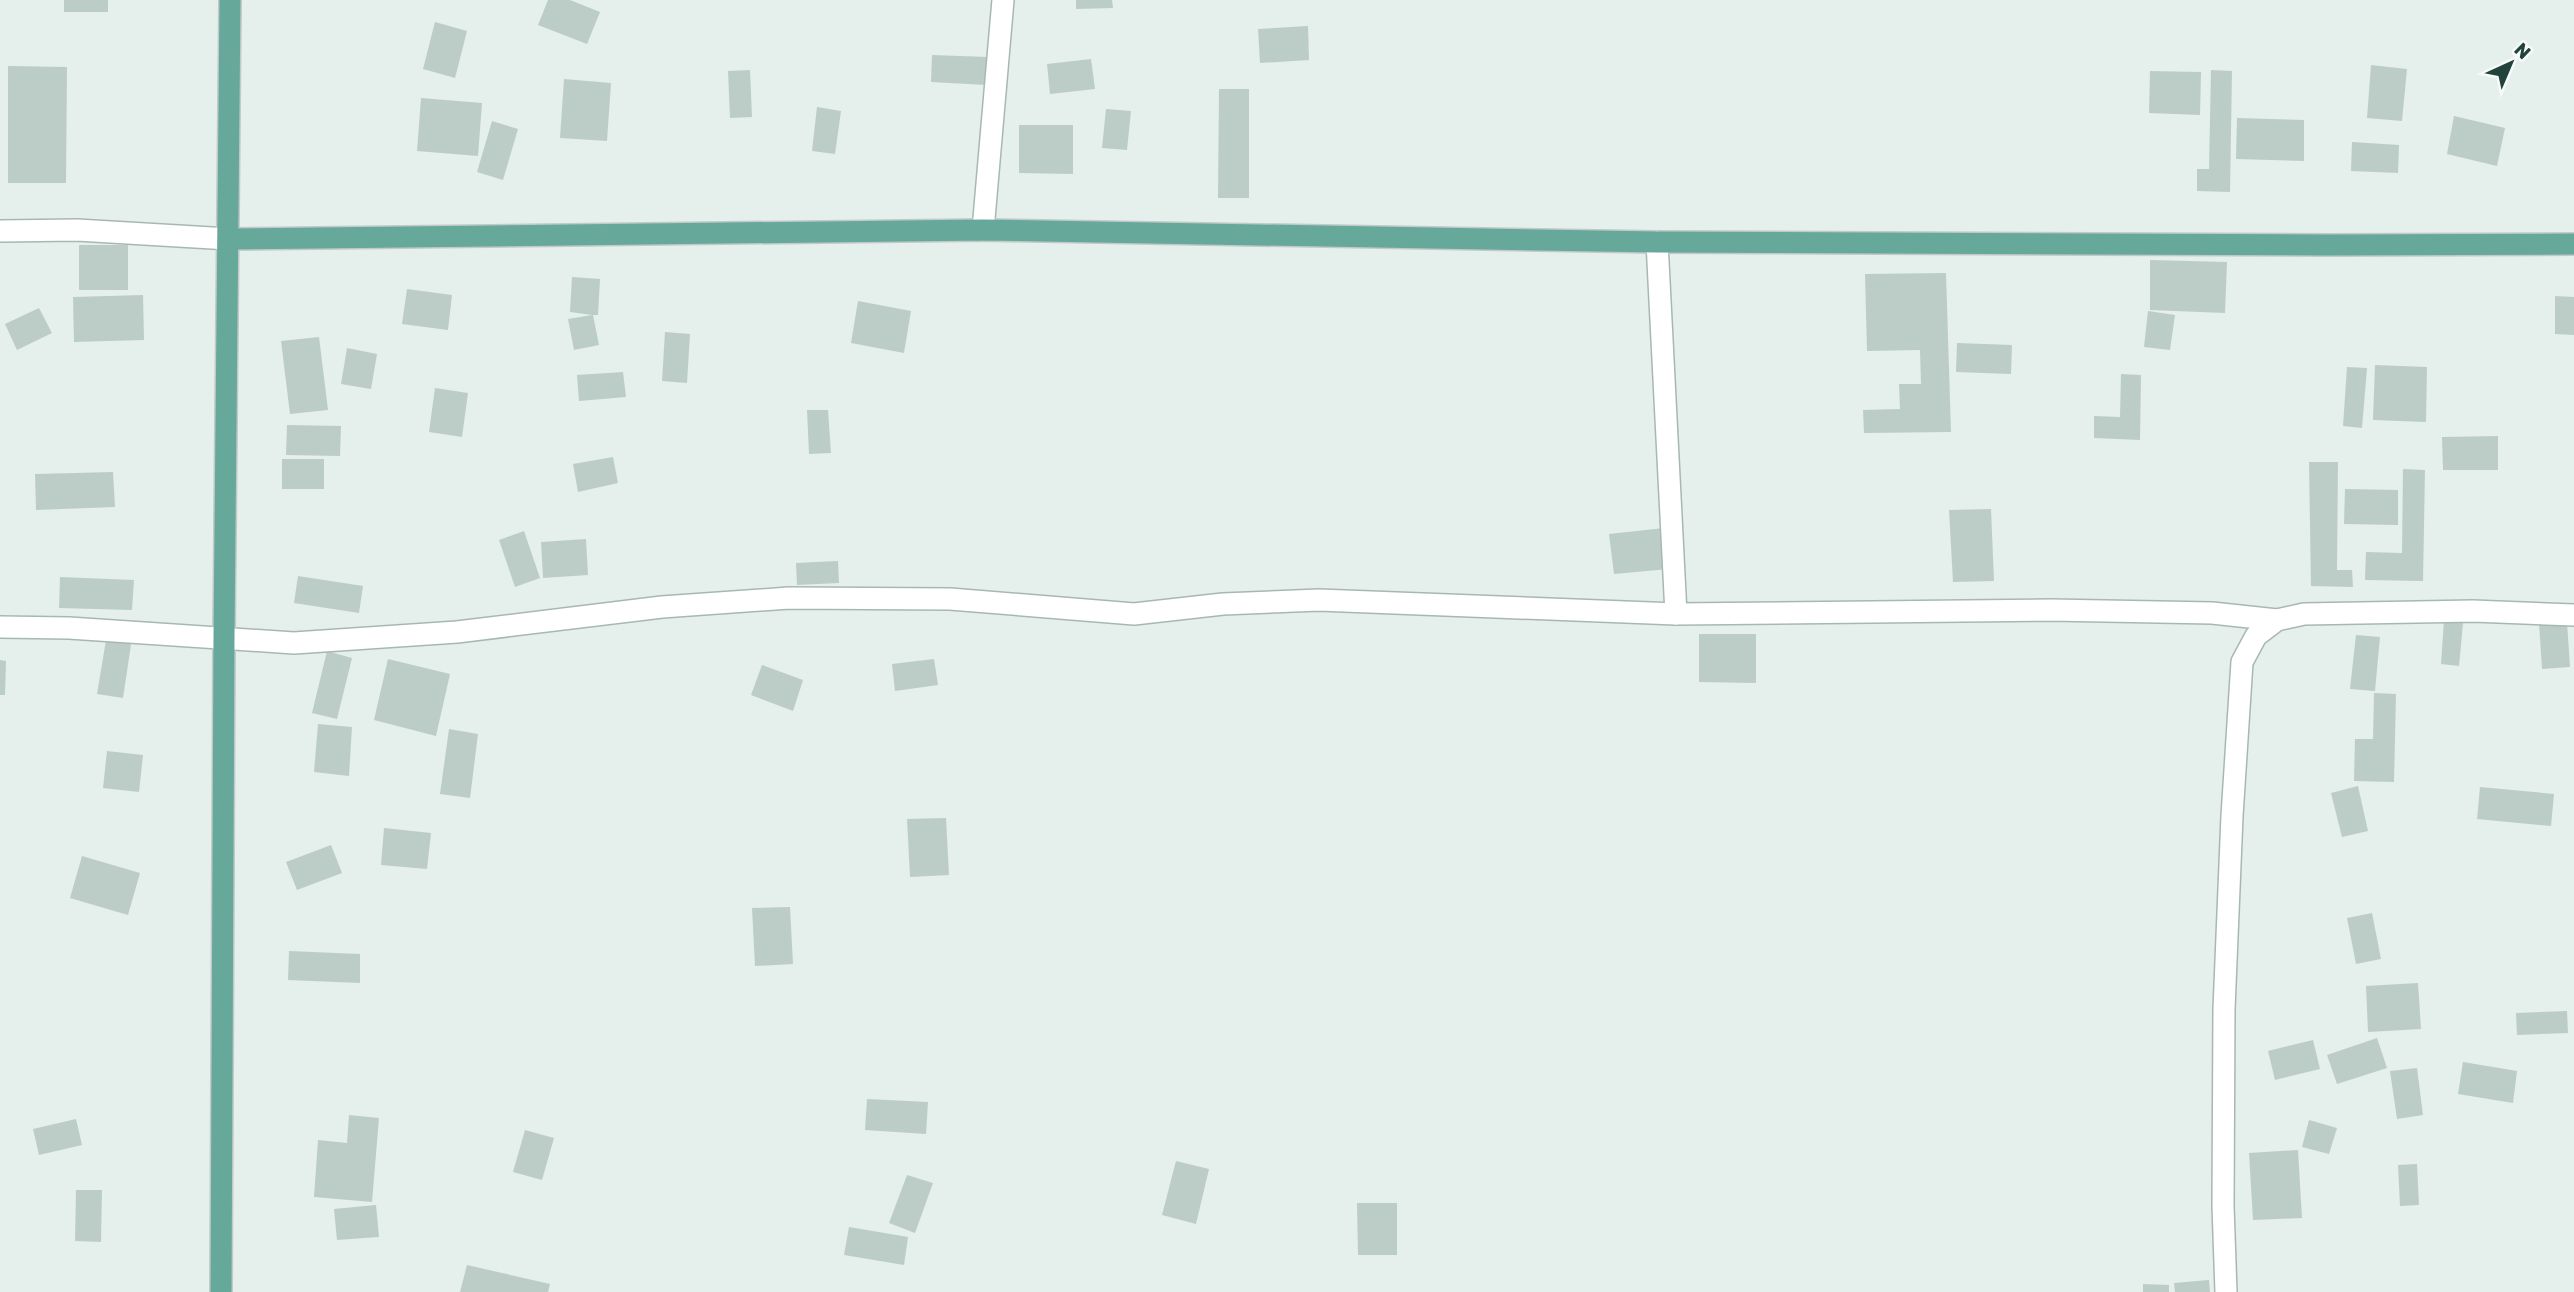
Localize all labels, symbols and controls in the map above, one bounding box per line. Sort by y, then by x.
north arrow [2476,28,2546,98]
text: N [2510,38,2535,64]

